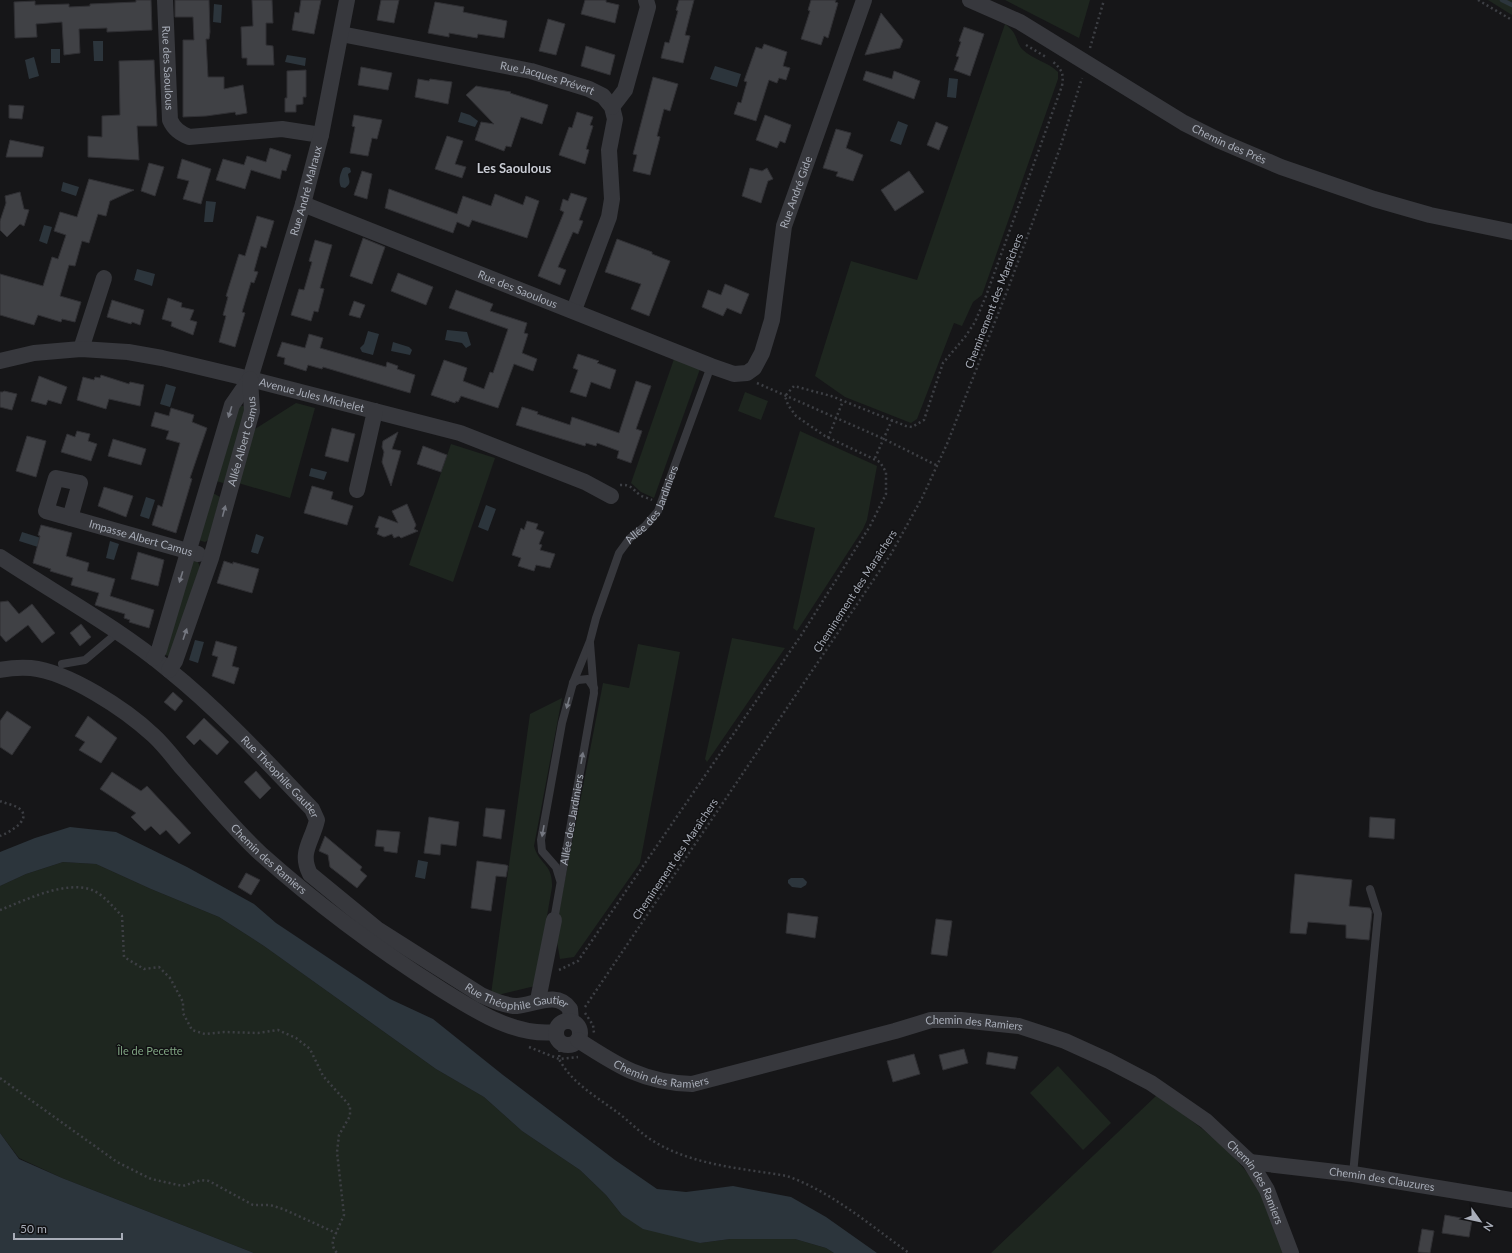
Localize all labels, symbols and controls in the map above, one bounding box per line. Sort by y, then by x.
street label: Rue des Saoulous [160,25,177,111]
street label: Rue Jacques Prévert [499,58,597,97]
street label: Chemin des Prés [1190,121,1269,166]
street label: Rue André Malraux [287,144,324,237]
street label: Rue André Gide [777,154,814,230]
district label: Les Saoulous [477,160,551,176]
street label: Cheminement des Maraîchers [962,231,1025,370]
street label: Rue des Saoulous [476,267,560,311]
street label: Avenue Jules Michelet [258,375,366,414]
street label: Allée Albert Camus [224,396,259,487]
one-way arrow [227,406,233,418]
street label: Allée des Jardiniers [621,463,680,546]
one-way arrow [221,504,227,516]
street label: Impasse Albert Camus [88,517,195,558]
street label: Cheminement des Maraîchers [810,527,899,654]
one-way arrow [178,571,184,583]
one-way arrow [182,628,188,640]
one-way arrow [564,697,570,710]
street label: Rue Théophile Gautier [239,733,322,820]
one-way arrow [580,752,586,764]
street label: Allée des Jardiniers [557,773,586,866]
street label: Cheminement des Maraîchers [629,795,720,922]
street label: Chemin des Ramiers [229,821,310,897]
one-way arrow [539,825,545,837]
street label: Rue Théophile Gautier [463,980,572,1012]
street label: Chemin des Ramiers [923,1013,1025,1033]
park label: Île de Pecette [116,1044,183,1057]
street label: Chemin des Ramiers [612,1057,710,1090]
street label: Chemin des Ramiers [1225,1137,1287,1226]
street label: Chemin des Clauzures [1328,1164,1436,1193]
north arrow [1460,1201,1500,1241]
scale bar [14,1215,122,1241]
text: N [1481,1220,1497,1234]
text: 50 m [20,1221,47,1236]

